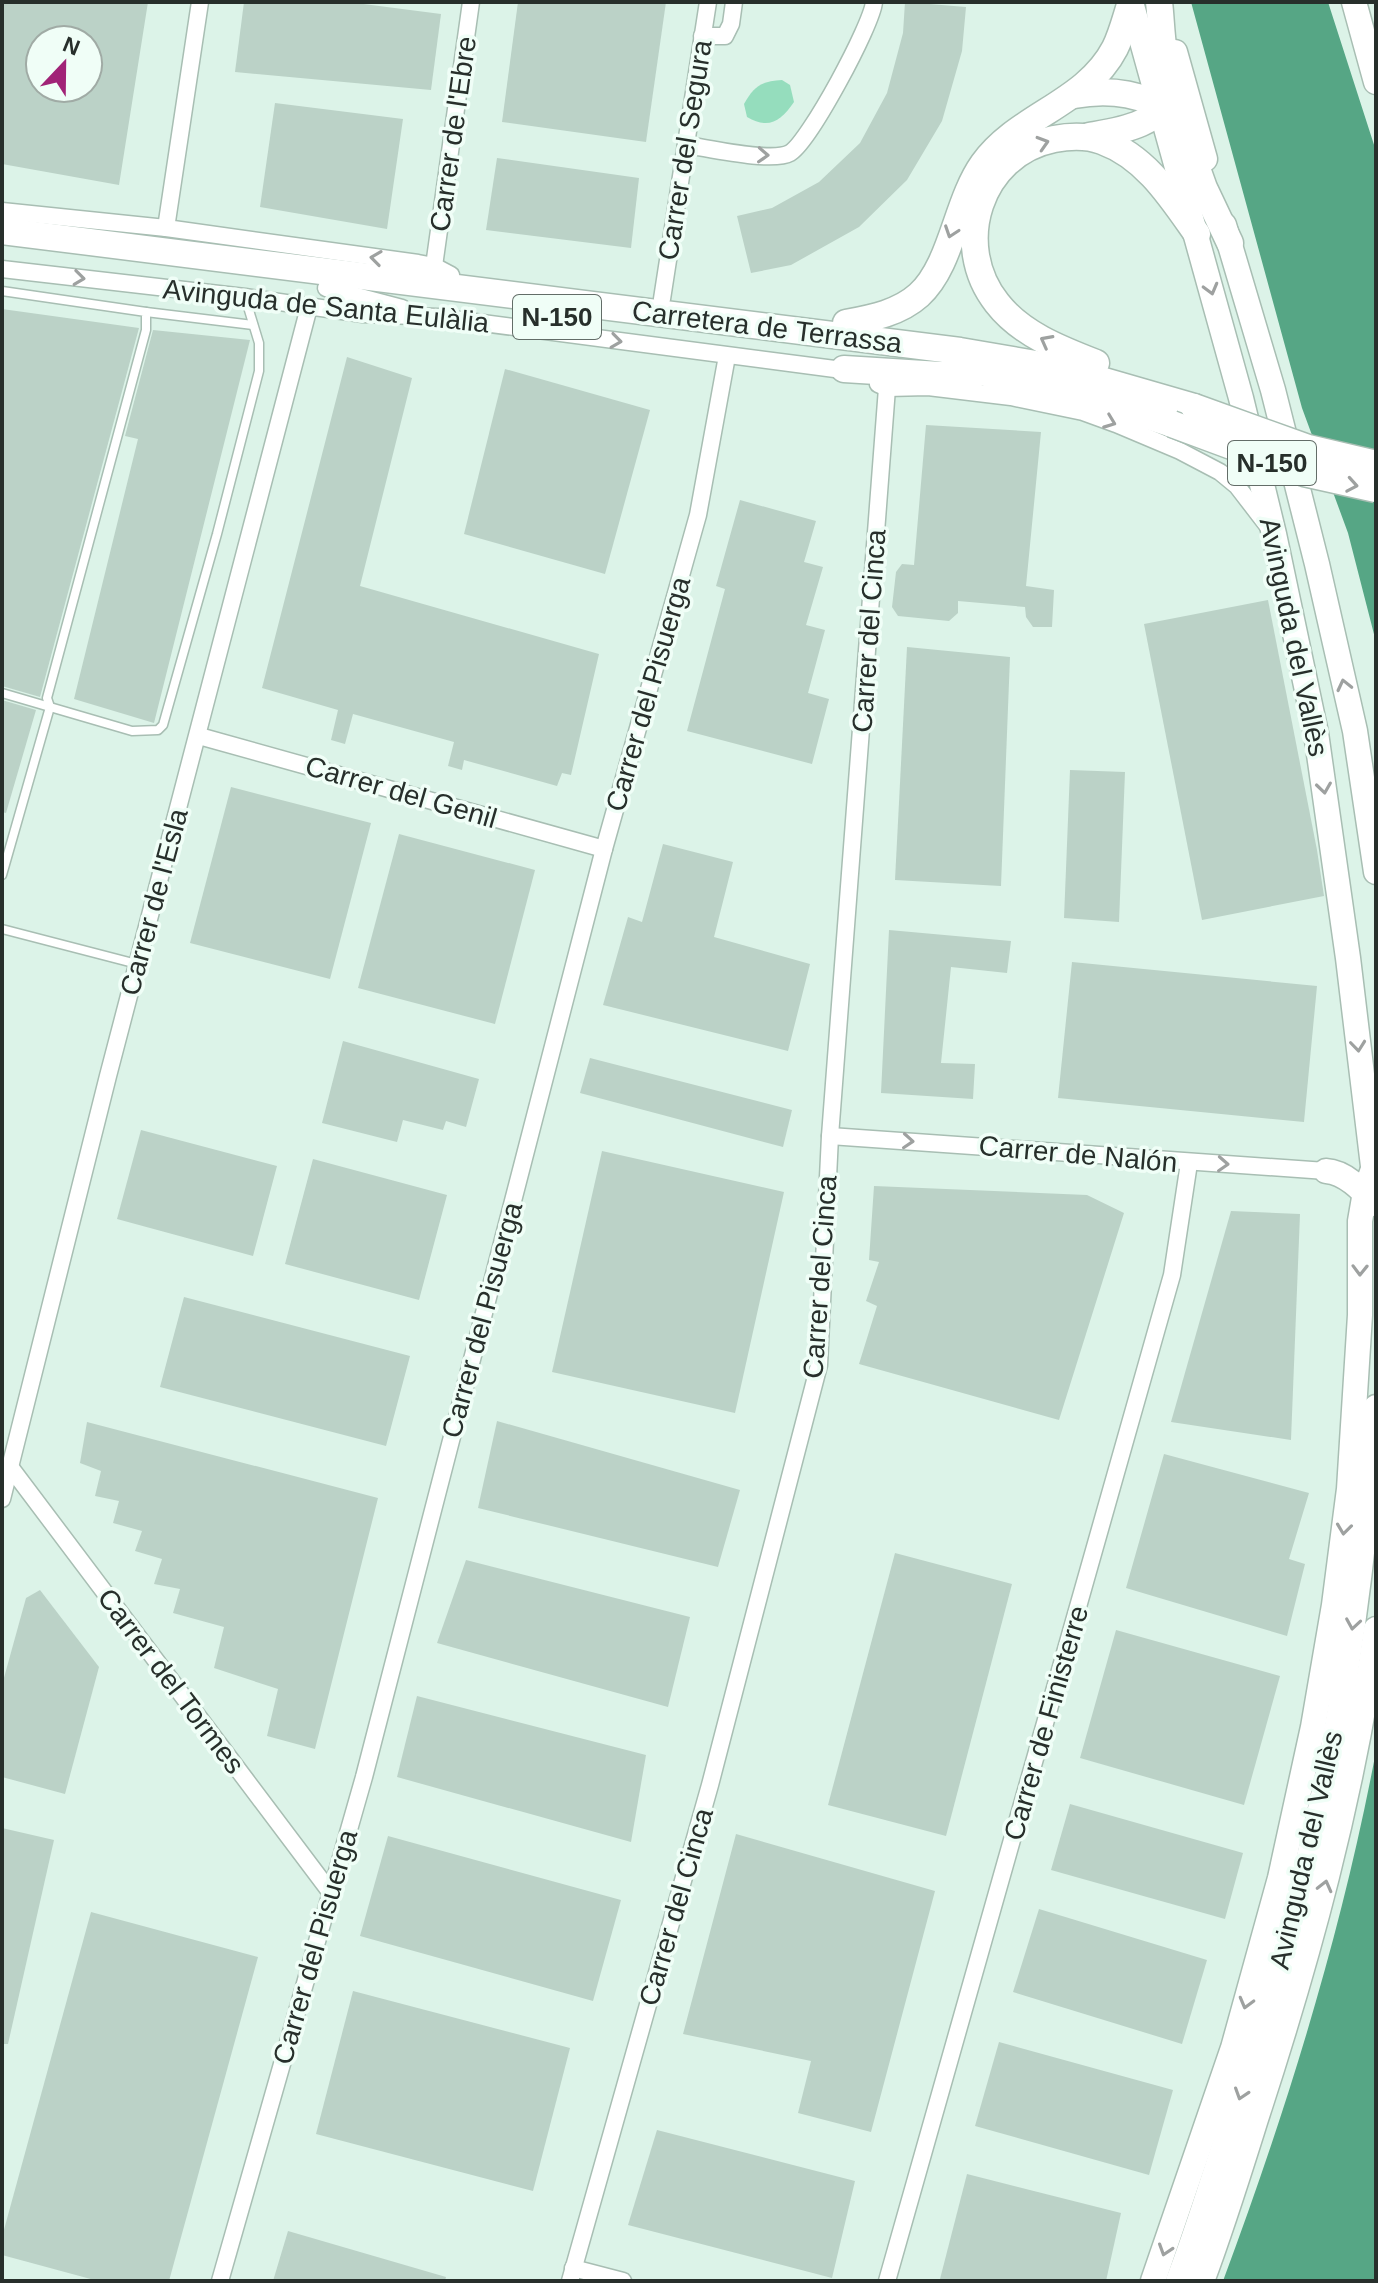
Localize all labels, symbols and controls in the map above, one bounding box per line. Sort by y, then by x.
north arrow [24,24,104,104]
text: N [59,31,83,60]
street label: Carrer de l'Ebre [424,34,482,234]
street label: Carrer del Segura [652,37,718,262]
one-way arrow [1036,136,1049,152]
one-way arrow [757,146,770,163]
one-way arrow [945,224,961,238]
one-way arrow [369,250,383,267]
one-way arrow [73,270,86,287]
street label: Avinguda de Santa Eulàlia [161,273,491,339]
one-way arrow [1202,281,1219,295]
road number: N-150 [513,295,601,339]
street label: Carretera de Terrassa [630,295,904,359]
one-way arrow [609,332,622,349]
one-way arrow [1040,335,1054,350]
one-way arrow [1102,412,1116,429]
road number: N-150 [1228,441,1316,485]
one-way arrow [1345,475,1359,492]
street label: Avinguda del Vallès [1254,515,1334,759]
street label: Carrer del Cinca [846,528,892,734]
street label: Carrer del Pisuerga [600,573,696,815]
one-way arrow [1336,678,1353,692]
street label: Carrer del Genil [302,750,500,834]
one-way arrow [1315,781,1332,795]
street label: Carrer de l'Esla [114,805,194,999]
one-way arrow [1350,1040,1367,1053]
street label: Carrer de Nalón [977,1130,1179,1178]
one-way arrow [902,1132,915,1149]
one-way arrow [1217,1156,1230,1173]
street label: Carrer del Cinca [797,1174,843,1380]
street label: Carrer del Pisuerga [436,1198,528,1441]
one-way arrow [1351,1264,1369,1277]
one-way arrow [1336,1522,1353,1536]
street label: Carrer del Tormes [91,1582,251,1780]
street label: Carrer de Finisterre [998,1602,1094,1844]
one-way arrow [1345,1617,1362,1630]
street label: Avinguda del Vallès [1264,1728,1348,1972]
street label: Carrer del Cinca [633,1804,719,2009]
street label: Carrer del Pisuerga [267,1826,363,2068]
one-way arrow [1315,1879,1332,1893]
one-way arrow [1238,1995,1255,2009]
one-way arrow [1234,2087,1250,2100]
one-way arrow [1158,2242,1174,2256]

